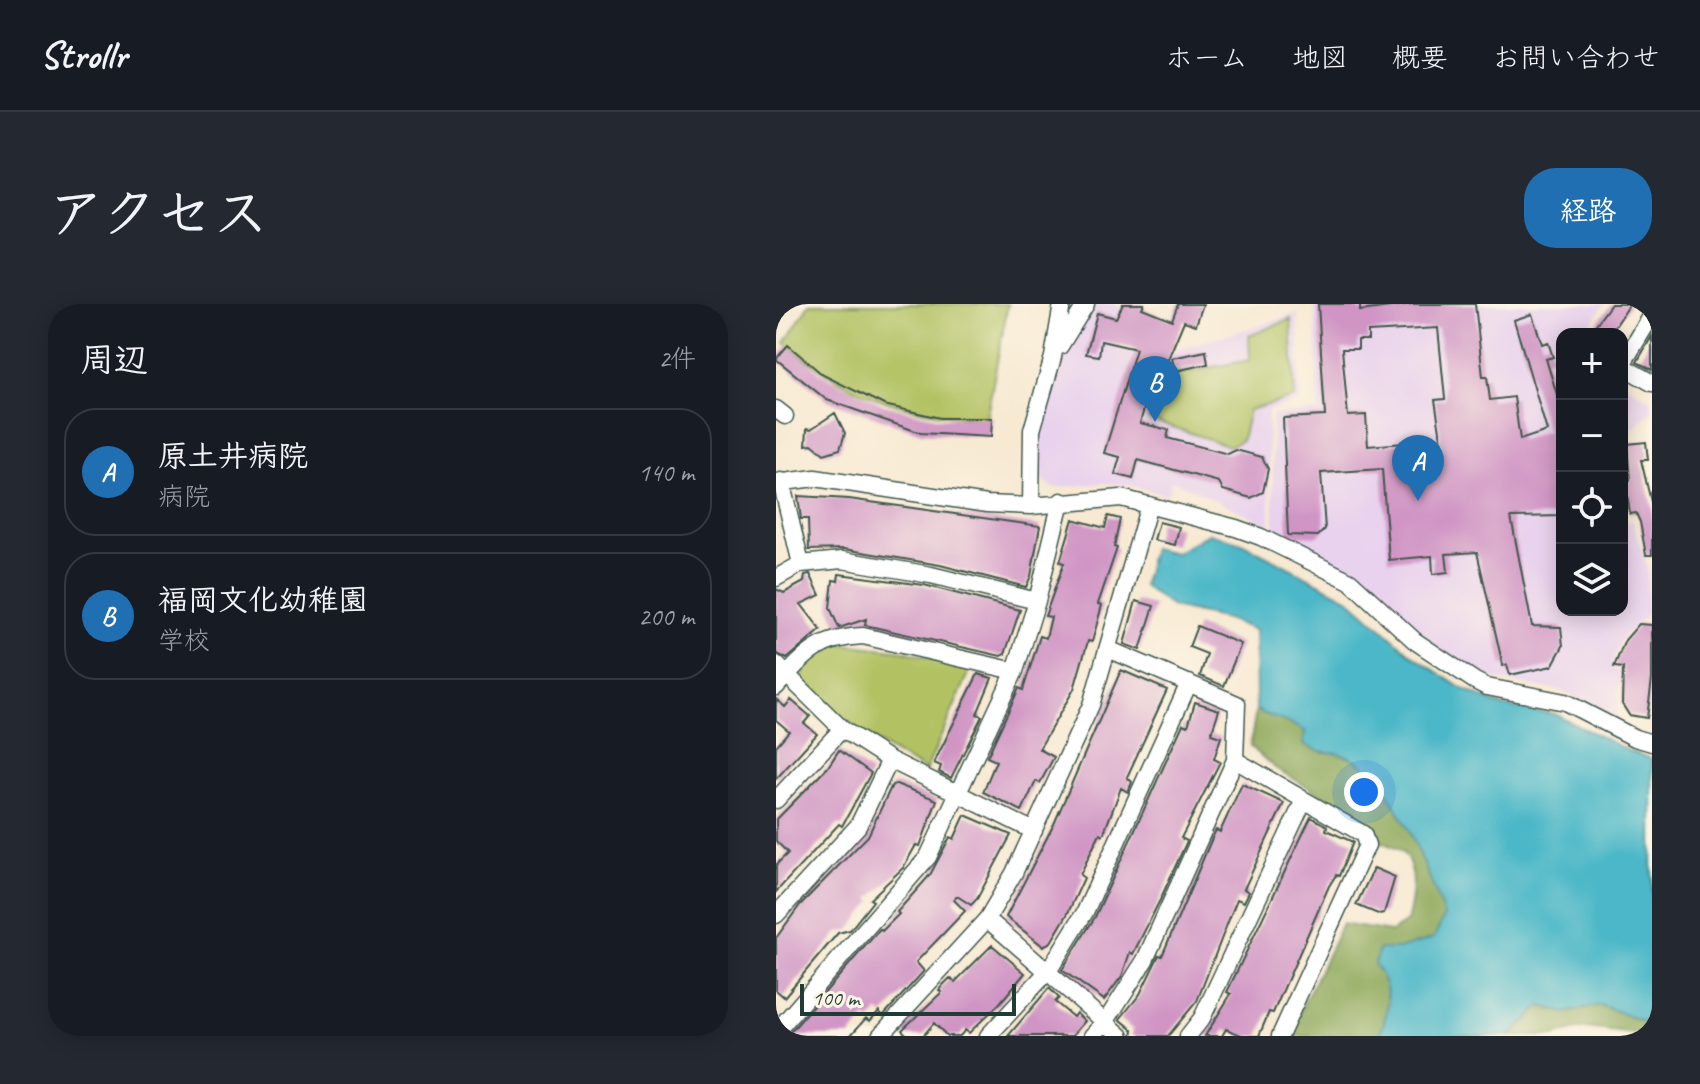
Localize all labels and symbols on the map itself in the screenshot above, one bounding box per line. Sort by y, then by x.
pin: B [1129,356,1181,422]
pin: A [1392,435,1444,501]
your location [1344,772,1384,812]
scale bar [800,980,1016,1016]

